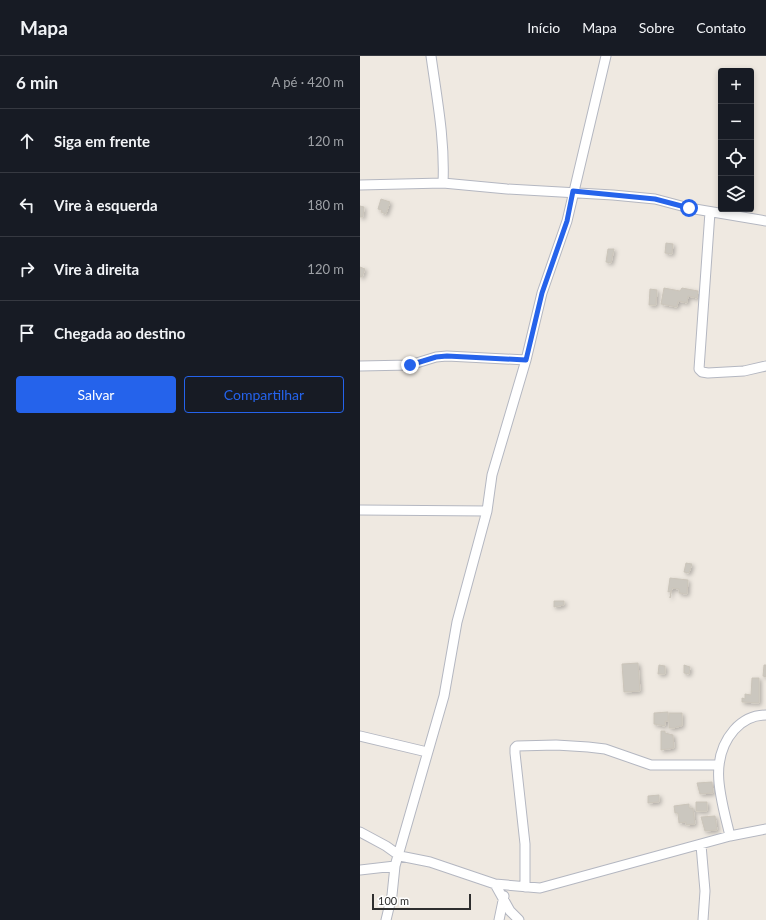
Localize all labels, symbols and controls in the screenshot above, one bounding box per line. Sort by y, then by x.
text: Mapa [20,16,68,39]
text: Início [527,19,560,36]
text: Mapa [582,19,617,36]
text: Sobre [639,19,674,36]
text: Contato [696,19,746,36]
map controls [718,68,754,212]
button: + [718,68,754,104]
text: 6 min [16,72,58,93]
text: A pé · 420 m [271,74,344,90]
button: − [718,104,754,140]
icon: ahead [16,130,38,152]
text: Siga em frente [54,132,150,150]
text: 120 m [307,133,344,149]
button: locate [718,140,754,176]
button: layers [718,176,754,212]
icon: left [16,194,38,216]
text: Vire à esquerda [54,196,158,214]
text: 180 m [307,197,344,213]
route start [680,199,698,217]
icon: right [16,258,38,280]
text: Vire à direita [54,260,139,278]
text: 120 m [307,261,344,277]
icon: arrive [16,322,38,344]
text: Chegada ao destino [54,324,185,342]
route end [401,356,419,374]
button: Salvar [16,376,176,413]
button: Compartilhar [184,376,344,413]
scale bar [372,892,471,911]
text: 100 m [378,894,409,907]

